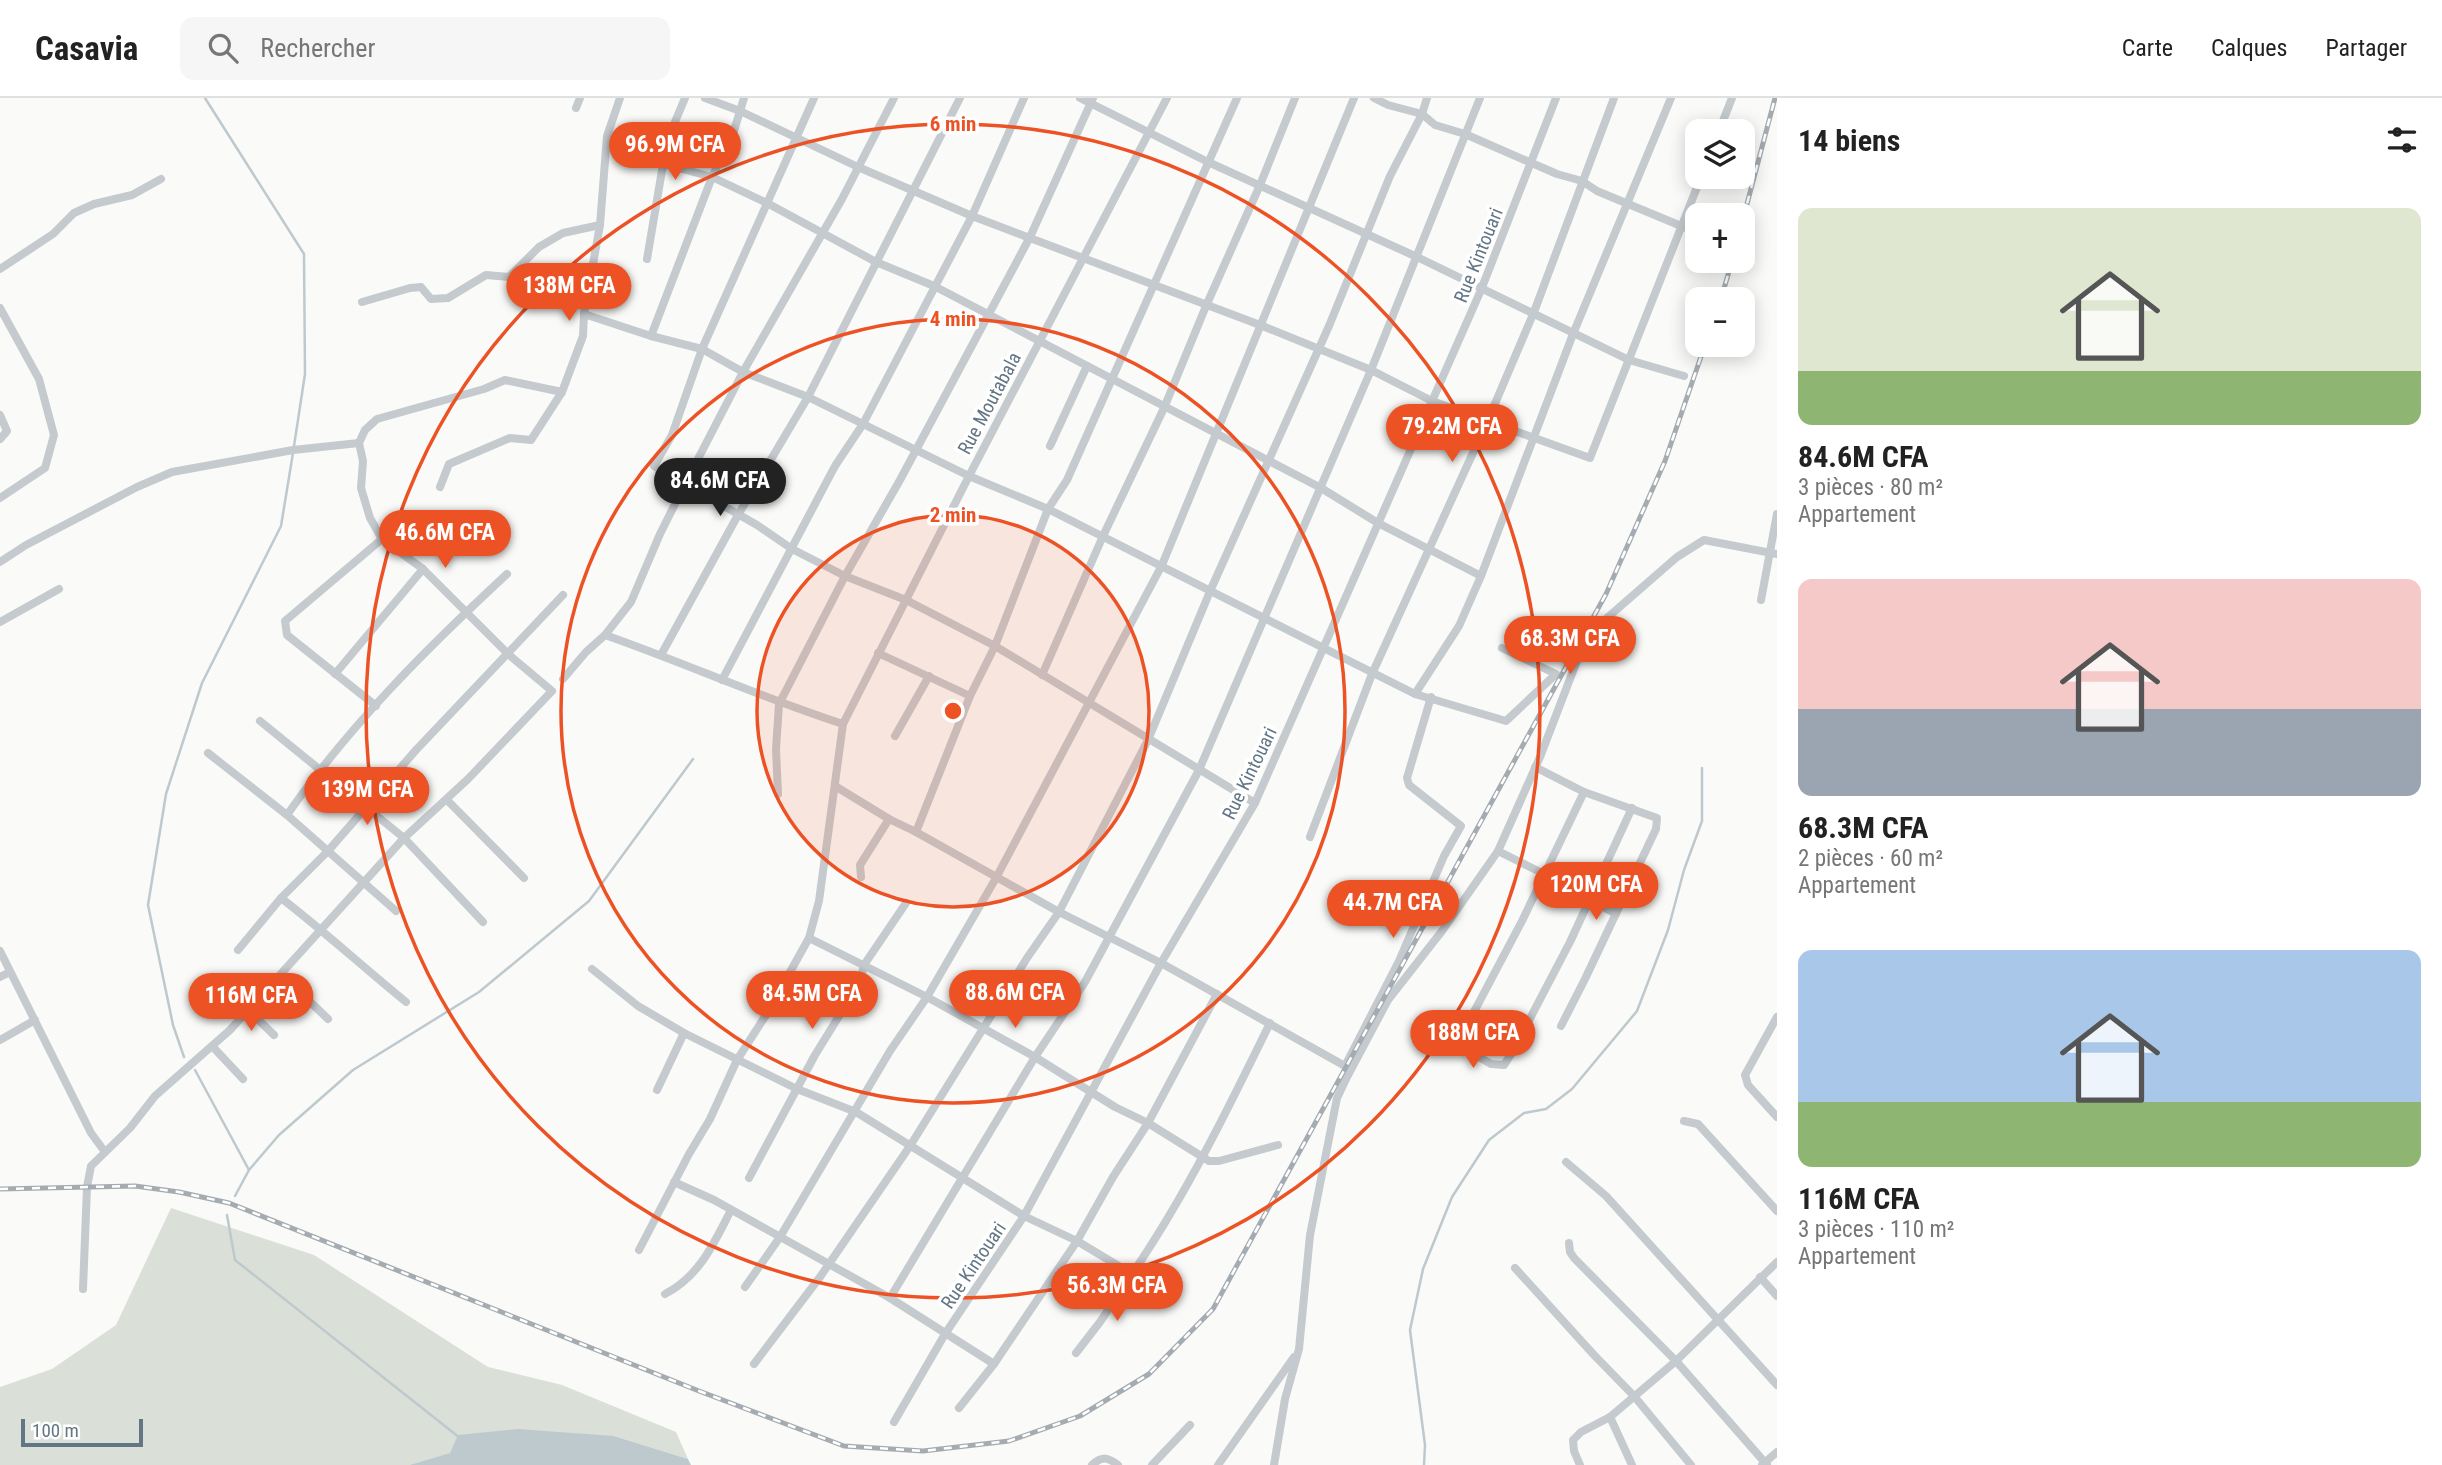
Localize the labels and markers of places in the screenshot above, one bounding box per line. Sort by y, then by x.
pin: 96.9M CFA [595,122,755,182]
pin: 138M CFA [497,264,641,323]
pin: 79.2M CFA [1372,404,1532,464]
pin: 84.6M CFA [640,458,800,518]
pin: 46.6M CFA [365,510,525,570]
pin: 68.3M CFA [1490,616,1650,676]
centre of rings [941,699,965,723]
pin: 139M CFA [295,768,439,827]
pin: 120M CFA [1524,862,1668,922]
pin: 44.7M CFA [1313,880,1473,940]
pin: 88.6M CFA [935,970,1095,1030]
pin: 84.5M CFA [732,972,892,1031]
pin: 116M CFA [179,974,323,1033]
pin: 188M CFA [1401,1010,1545,1070]
pin: 56.3M CFA [1037,1264,1197,1323]

